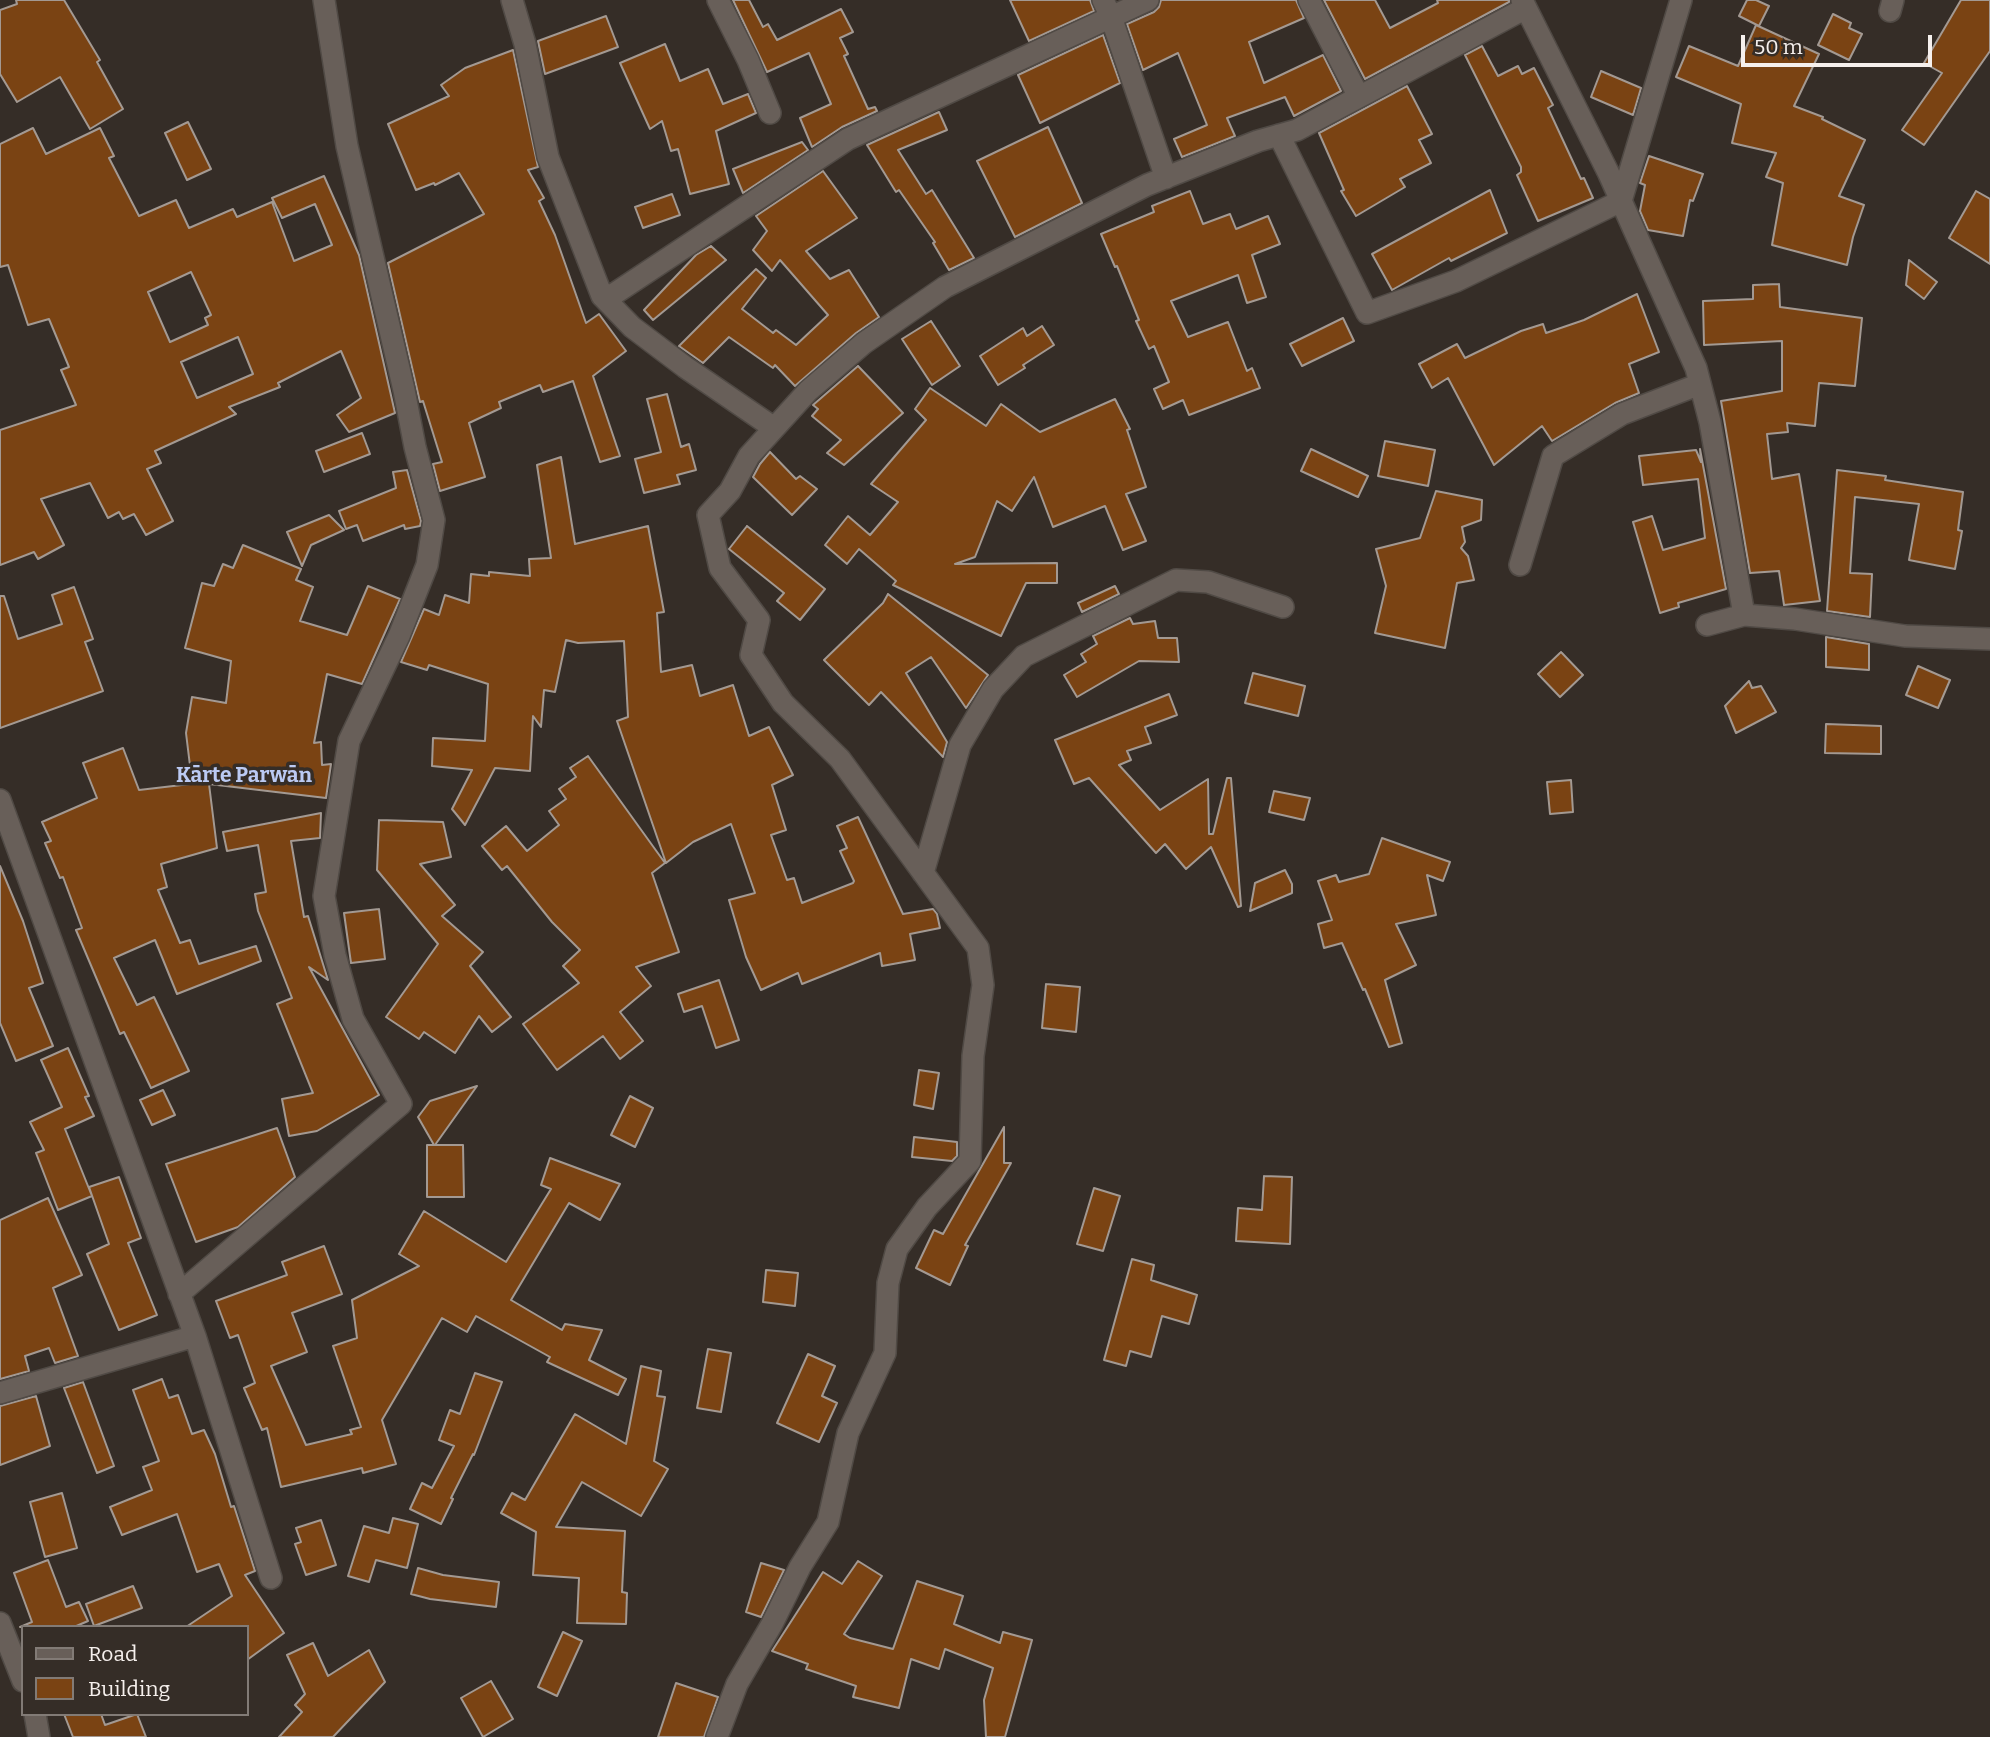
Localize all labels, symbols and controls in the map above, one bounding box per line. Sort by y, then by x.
scale bar [1745,21,1936,65]
text: 50 m [1754,34,1803,60]
district label: Kārte Parwān [176,763,312,789]
legend [21,1625,248,1716]
text: Road [88,1641,137,1667]
text: Building [88,1676,170,1702]

